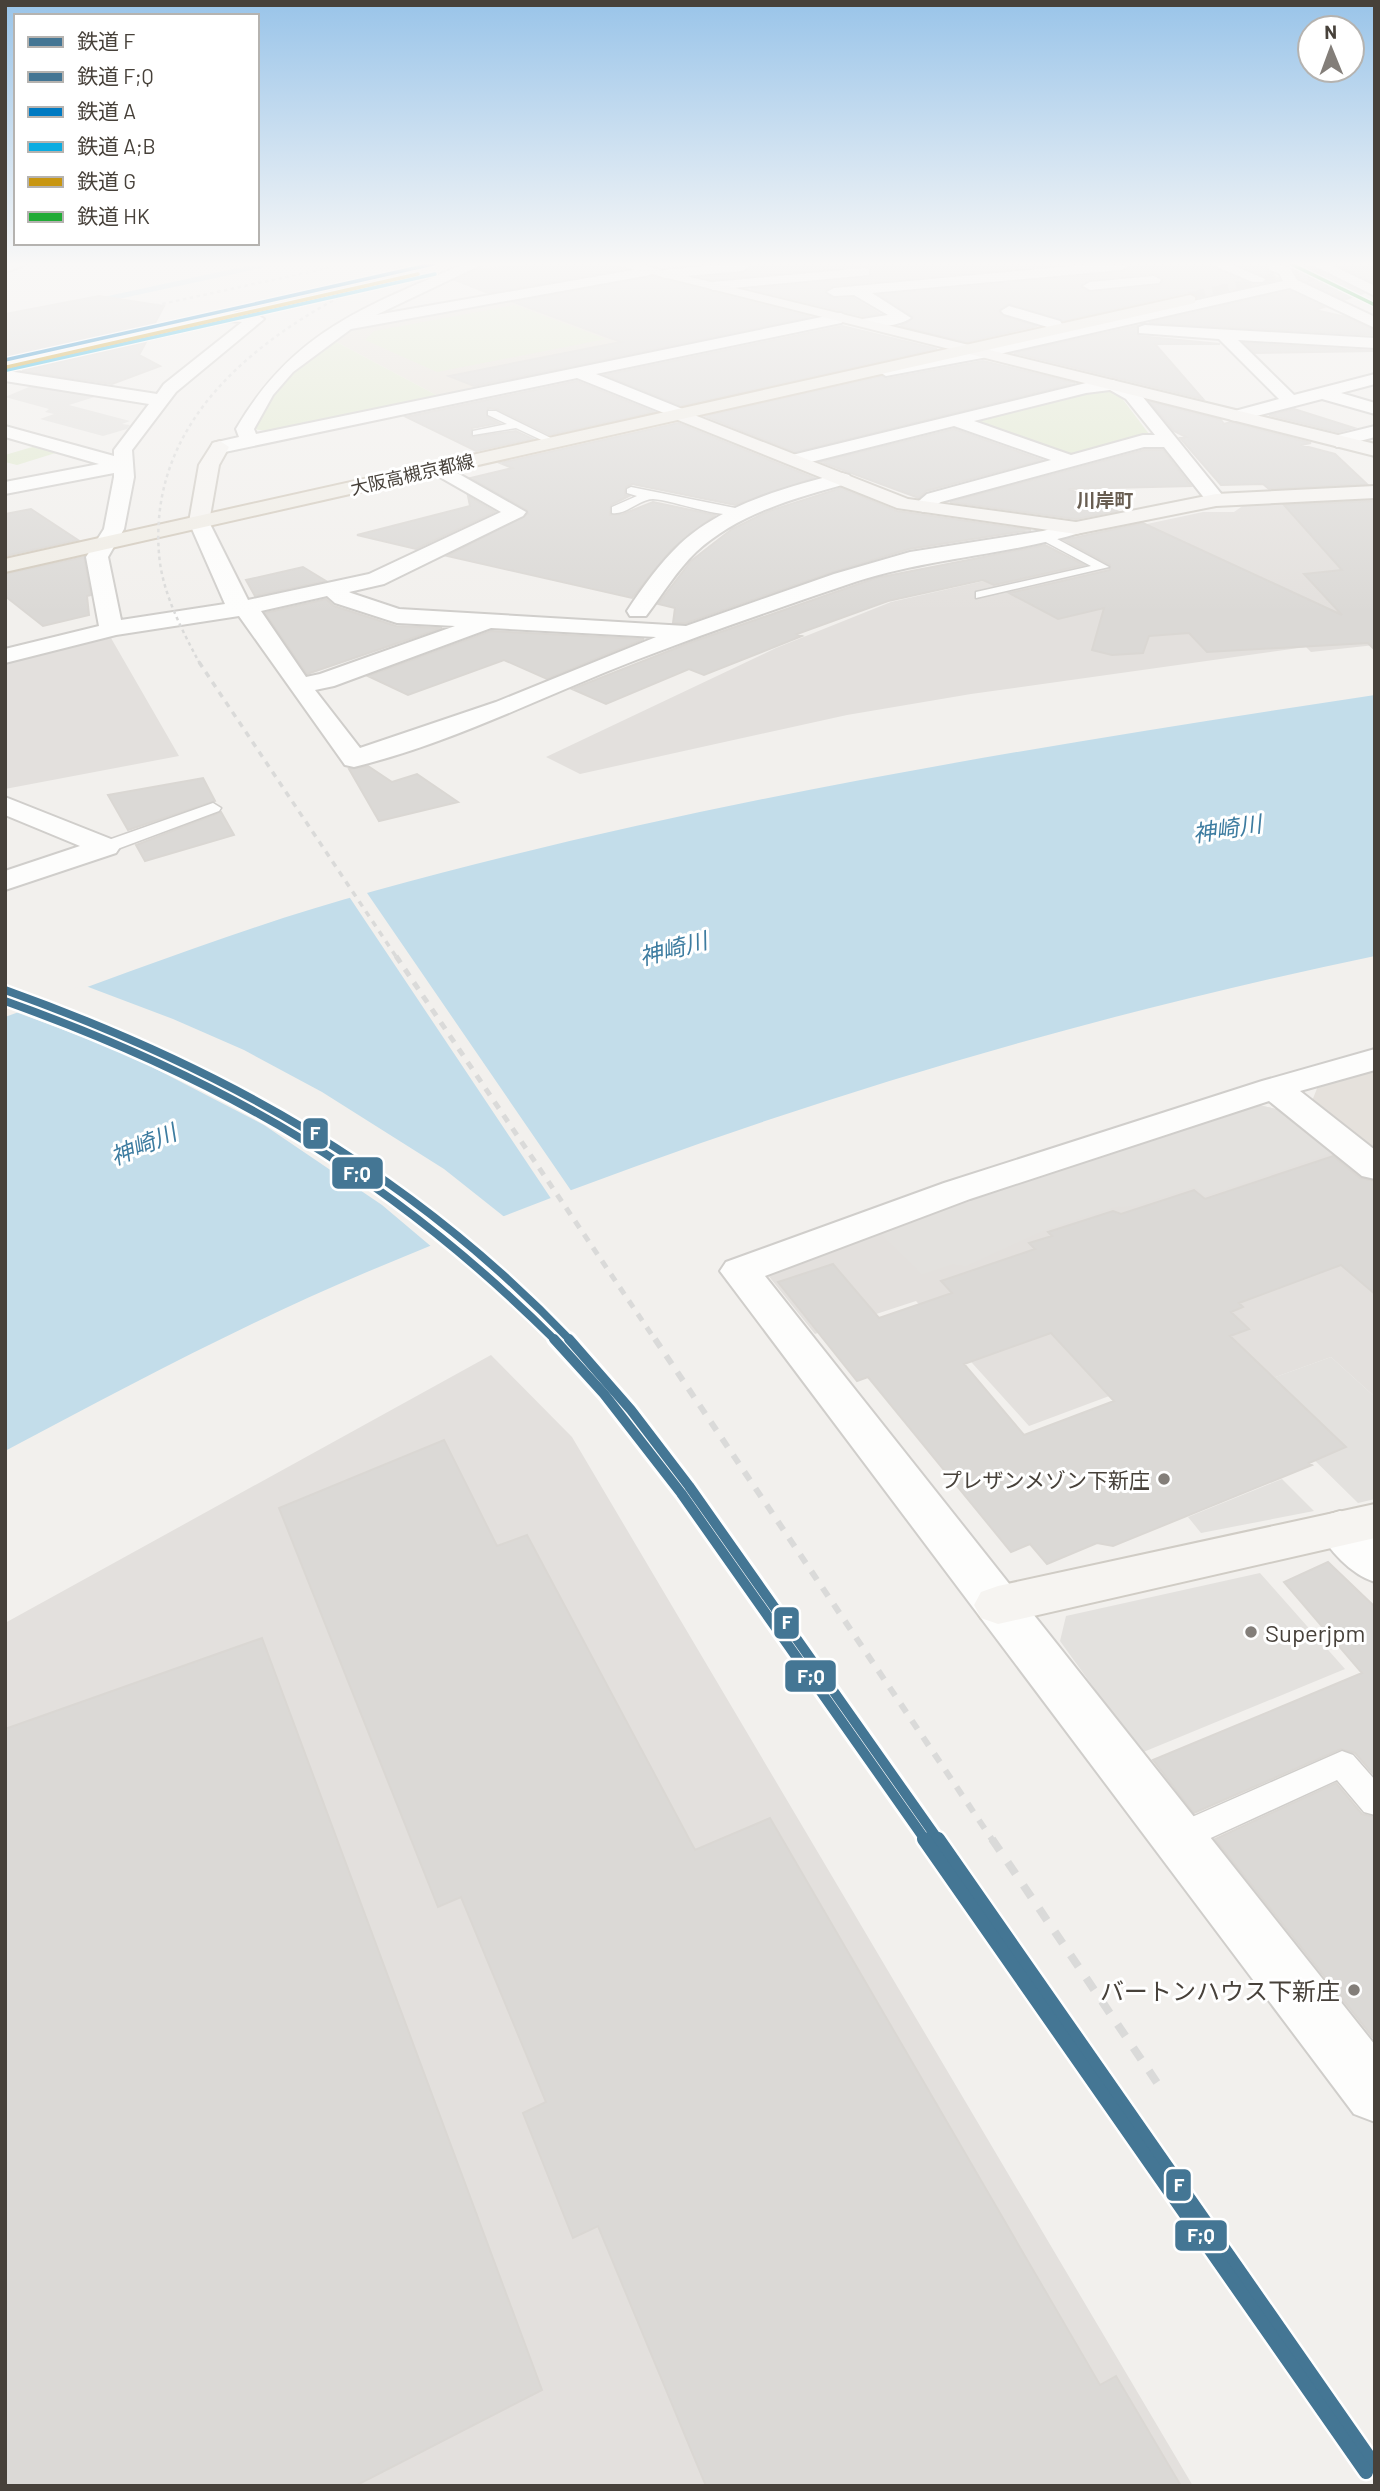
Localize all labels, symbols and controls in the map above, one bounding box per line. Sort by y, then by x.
legend [14,14,259,245]
north arrow [1296,14,1366,84]
text: N [1324,20,1337,43]
text: 鉄道 F [77,28,135,53]
text: 鉄道 F;Q [77,63,154,88]
text: 鉄道 A [77,98,136,123]
text: 鉄道 A;B [77,133,156,158]
text: 鉄道 G [77,168,136,193]
text: 鉄道 HK [77,203,150,228]
street label: 大阪高槻京都線 [348,449,476,499]
district label: 川岸町 [1076,488,1134,511]
water label: 神崎川 [1191,808,1266,847]
water label: 神崎川 [636,925,713,970]
water label: 神崎川 [106,1116,183,1170]
line badge: F [302,1117,329,1150]
text: F [310,1121,321,1144]
line badge: F;Q [331,1156,384,1190]
text: F;Q [343,1161,371,1184]
place label: プレザンメゾン下新庄 [941,1467,1150,1492]
marker: プレザンメゾン下新庄 [1156,1471,1172,1487]
line badge: F [773,1606,800,1640]
text: F [782,1610,793,1633]
place label: Superjpm [1265,1618,1365,1647]
marker: Superjpm [1243,1624,1259,1640]
line badge: F;Q [784,1659,837,1693]
text: F;Q [797,1664,825,1687]
place label: バートンハウス下新庄 [1100,1976,1340,2005]
marker: バートンハウス下新庄 [1346,1982,1362,1998]
line badge: F [1165,2168,1192,2202]
text: F [1174,2173,1185,2196]
line badge: F;Q [1174,2219,1228,2252]
text: F;Q [1187,2223,1215,2246]

